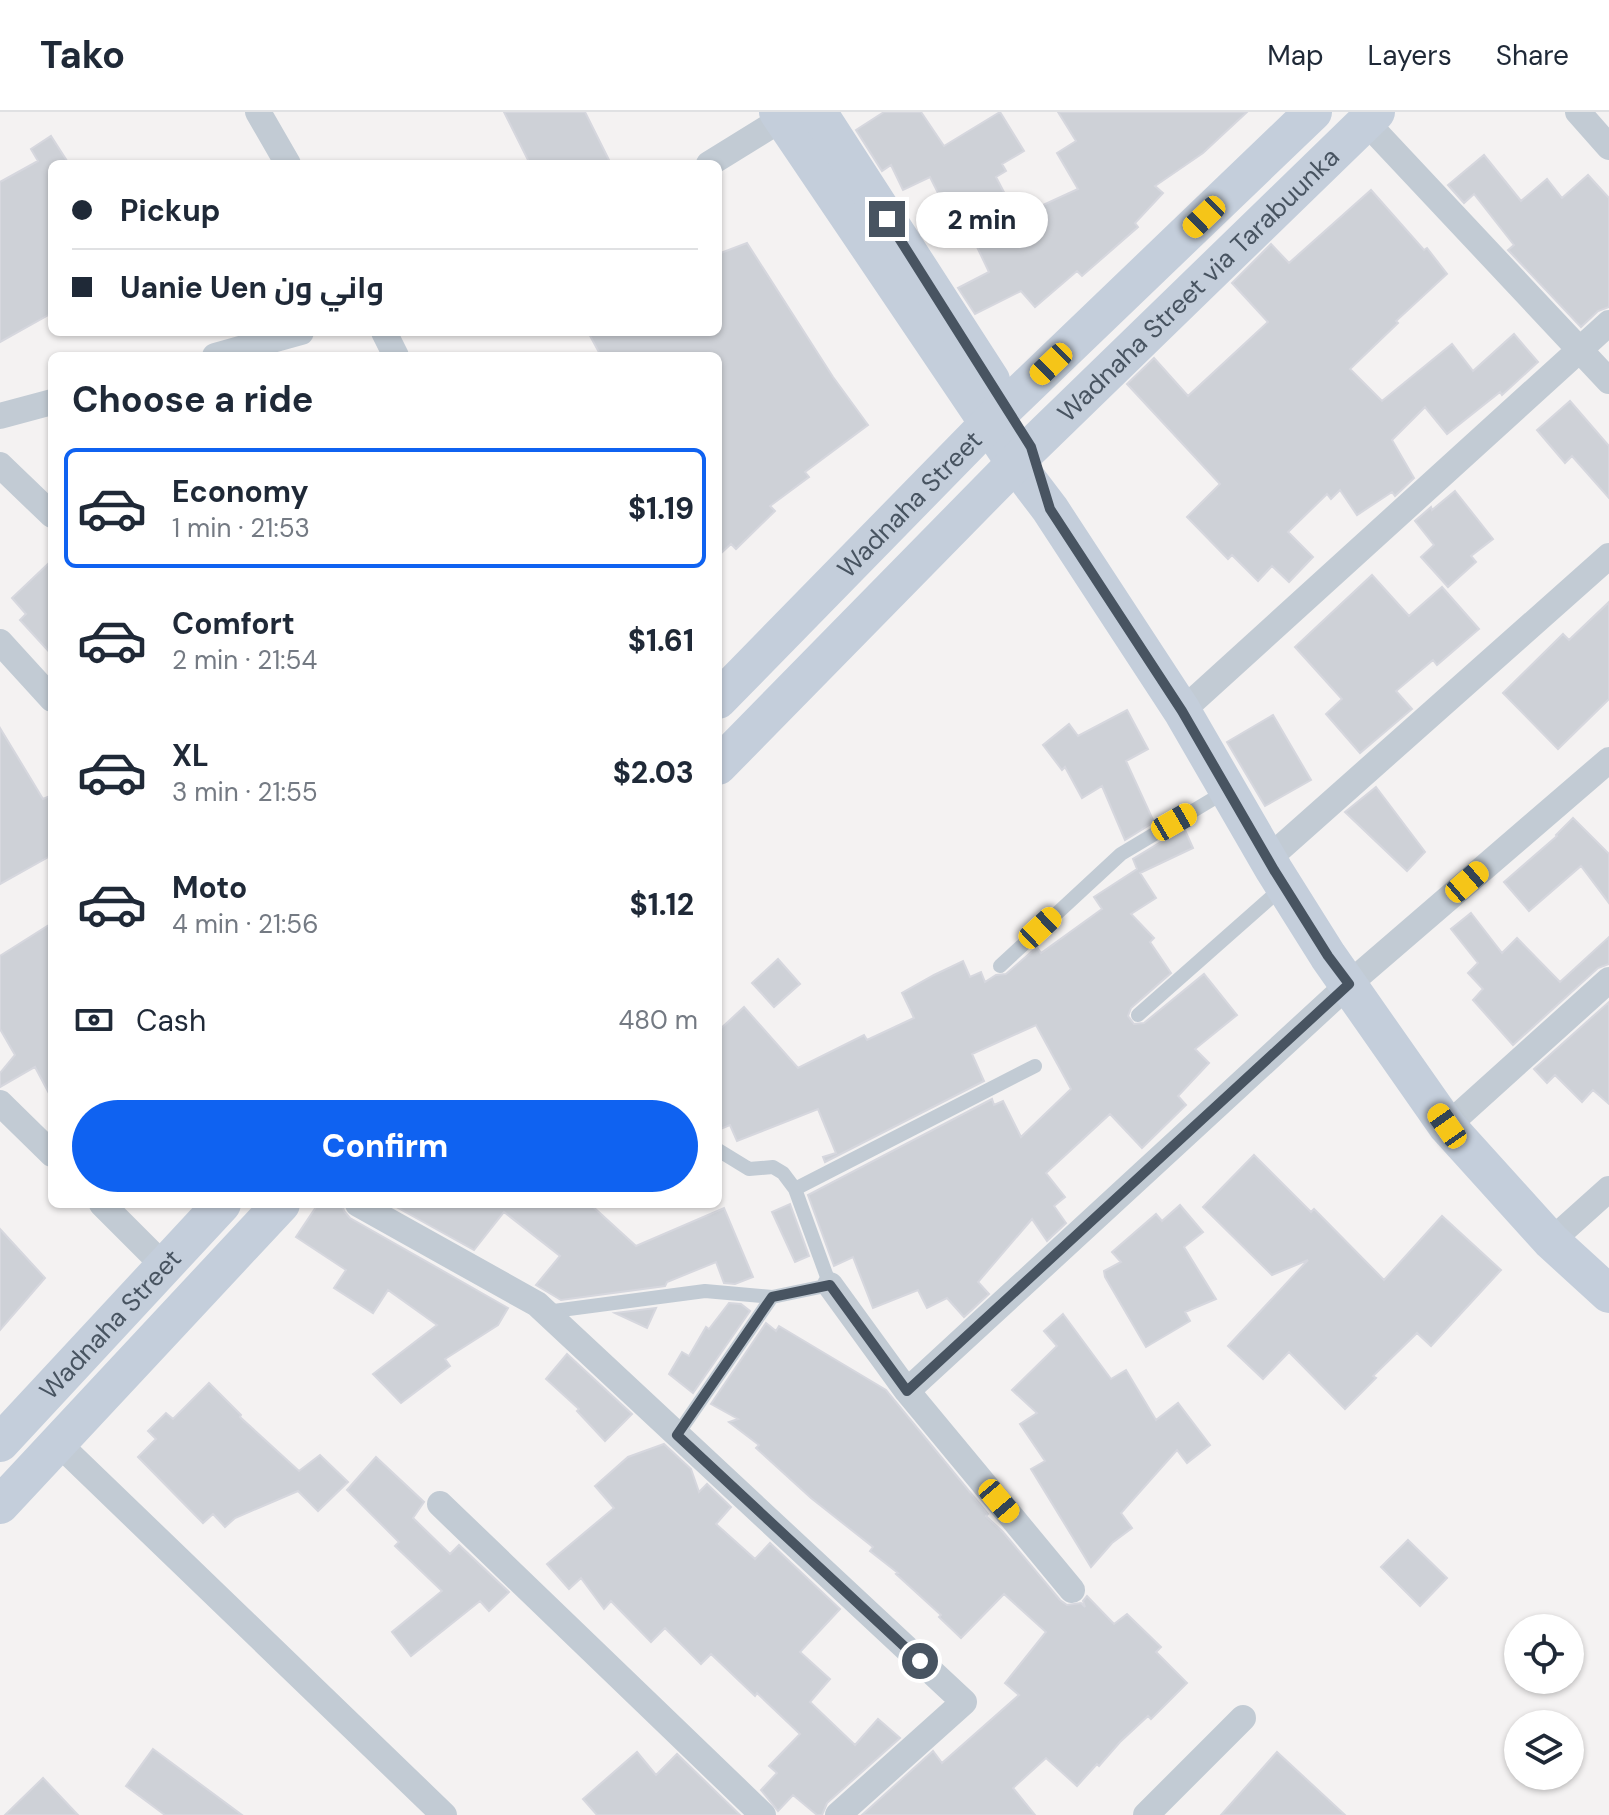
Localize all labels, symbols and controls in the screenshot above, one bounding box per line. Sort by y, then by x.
text: Tako [40,30,125,80]
text: Map [1267,37,1324,74]
text: Layers [1368,37,1452,74]
text: Share [1496,37,1569,74]
street label: Wadnaha Street via Tarabuunka [1050,140,1346,429]
text: Pickup [120,191,220,230]
callout: 2 min [915,191,1047,247]
car [1178,192,1230,242]
route end [869,201,905,237]
text: 2 min [947,203,1017,237]
text: Uanie Uen واني ون [120,268,384,307]
car [1025,339,1077,389]
text: Choose a ride [72,376,313,423]
street label: Wadnaha Street [830,423,989,585]
icon: car [76,472,148,544]
text: Economy [172,472,309,511]
text: $1.19 [628,489,694,528]
text: 1 min · 21:53 [172,511,310,545]
icon: car [76,604,148,676]
text: Comfort [172,604,295,643]
text: $1.61 [628,621,694,660]
text: 2 min · 21:54 [172,643,317,677]
icon: car [76,736,148,808]
text: XL [172,736,209,775]
text: $2.03 [613,753,694,792]
text: 3 min · 21:55 [172,775,318,809]
car [1147,800,1201,844]
car [1441,857,1493,907]
icon: car [76,868,148,940]
text: Moto [172,868,247,907]
text: $1.12 [630,885,694,924]
car [1014,903,1066,953]
text: 4 min · 21:56 [172,907,319,941]
icon: cash [72,998,116,1042]
text: Cash [136,1001,206,1040]
text: 480 m [619,1003,698,1037]
car [1423,1099,1471,1153]
button: Confirm [72,1100,698,1192]
street label: Wadnaha Street [32,1242,188,1407]
car [974,1475,1024,1527]
map controls [1504,1614,1584,1790]
button: locate [1504,1614,1584,1694]
route start [902,1643,938,1679]
button: layers [1504,1710,1584,1790]

